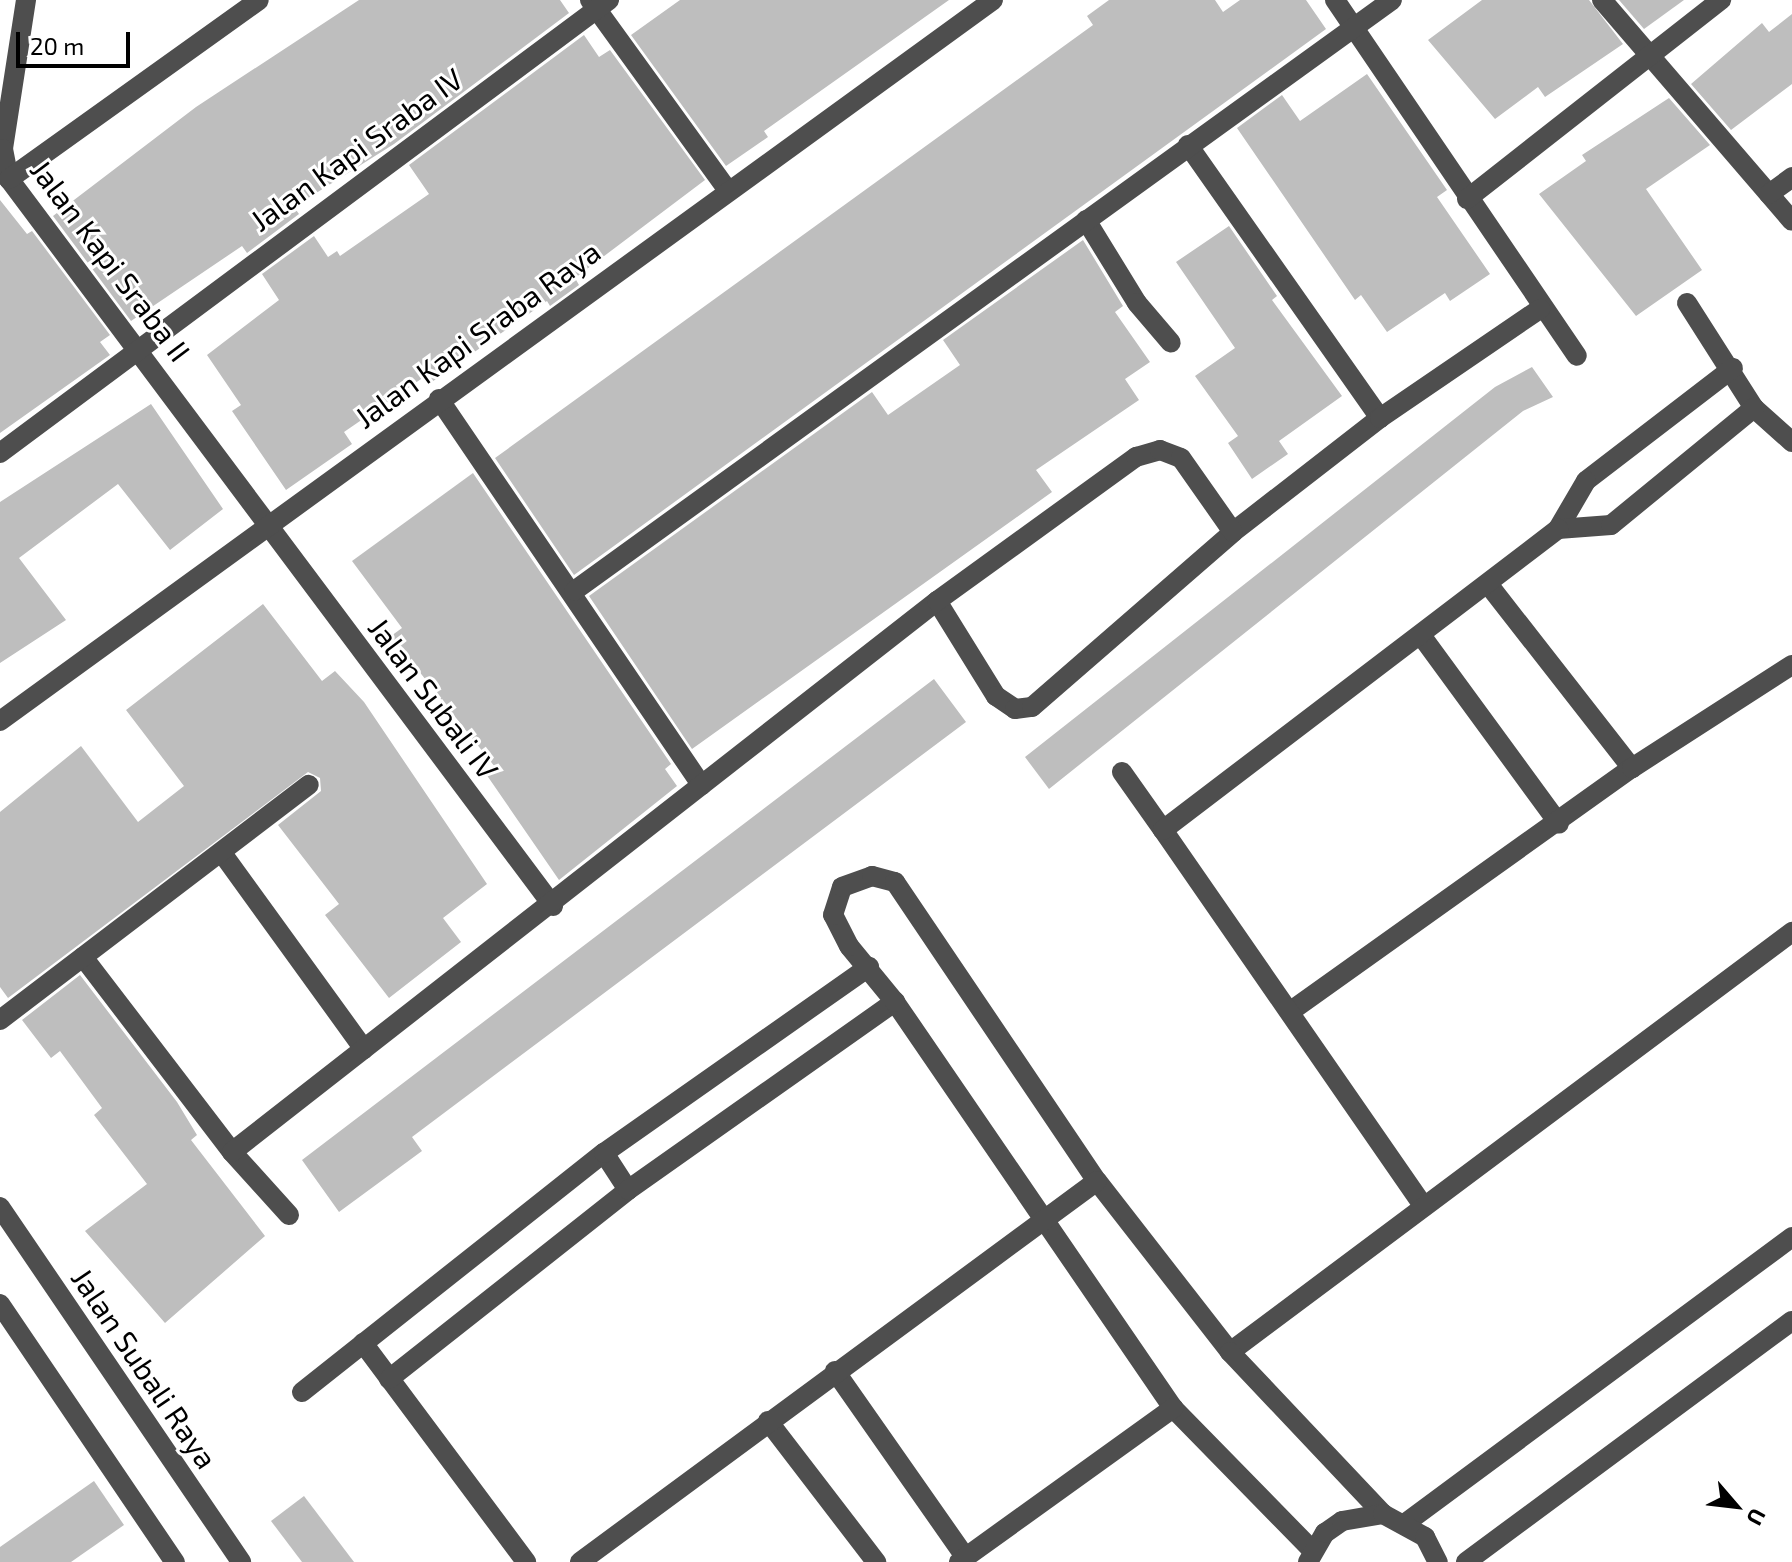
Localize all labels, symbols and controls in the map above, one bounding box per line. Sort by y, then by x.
scale bar [20,16,134,66]
text: 20 m [30,31,84,60]
street label: Jalan Kapi Sraba IV [243,60,469,238]
street label: Jalan Kapi Sraba II [23,152,199,368]
street label: Jalan Kapi Sraba Raya [347,233,607,435]
street label: Jalan Subali IV [362,610,506,786]
street label: Jalan Subali Raya [65,1261,225,1475]
north arrow [1696,1466,1776,1546]
text: U [1742,1505,1772,1530]

